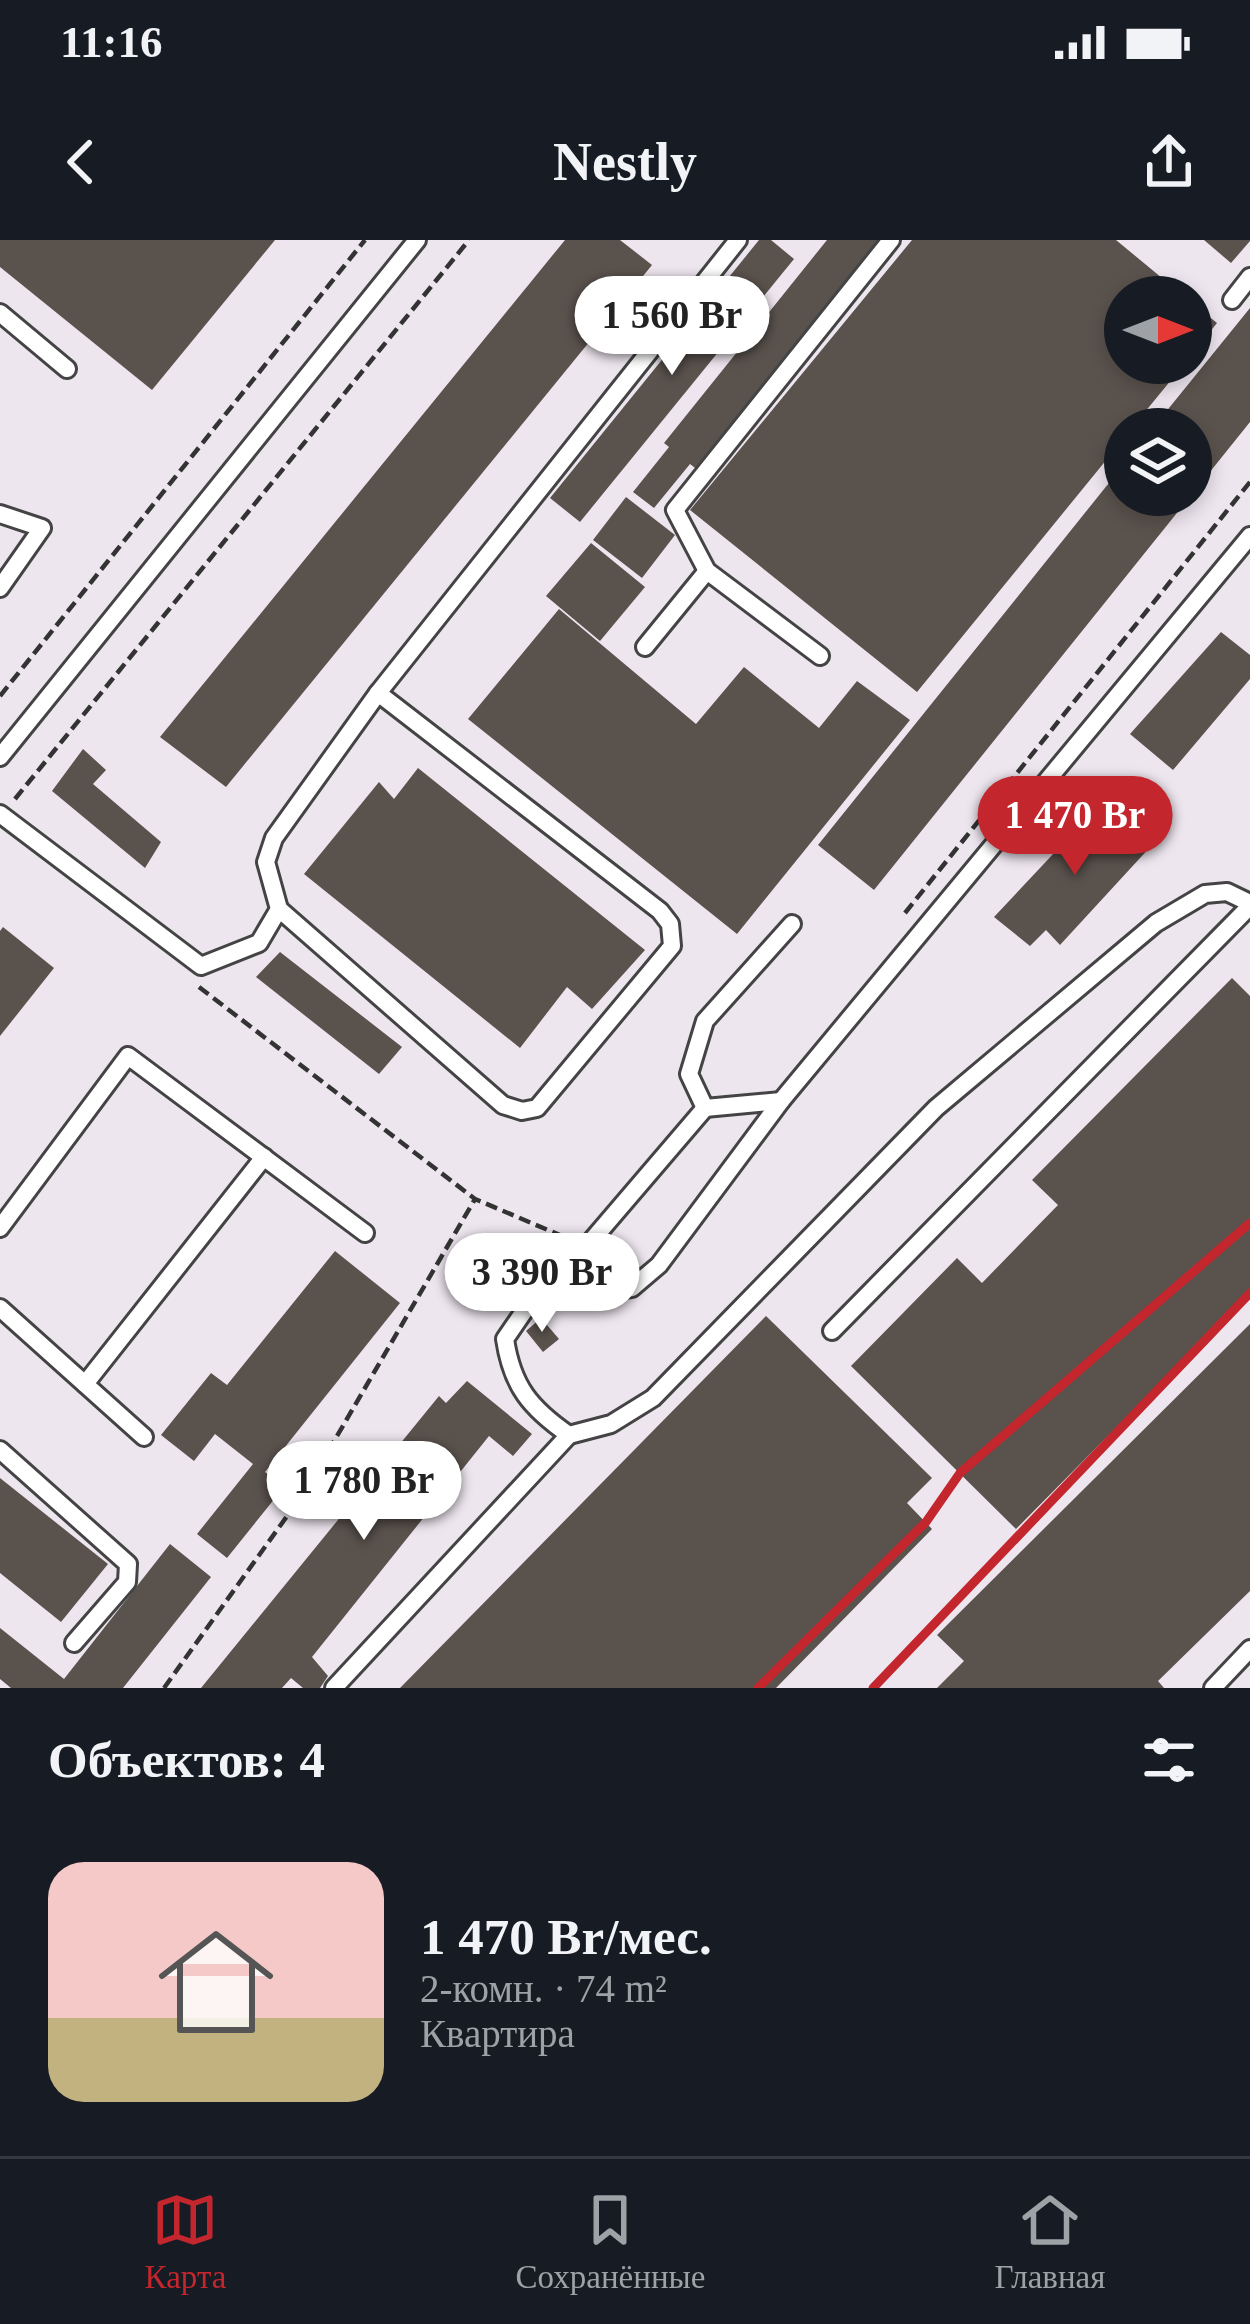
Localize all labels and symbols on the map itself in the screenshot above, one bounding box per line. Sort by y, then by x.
pin: 1 560 Br [548,276,796,378]
north arrow [1104,276,1212,384]
pin: 1 470 Br [951,776,1199,878]
pin: 3 390 Br [418,1233,666,1335]
pin: 1 780 Br [240,1441,488,1543]

